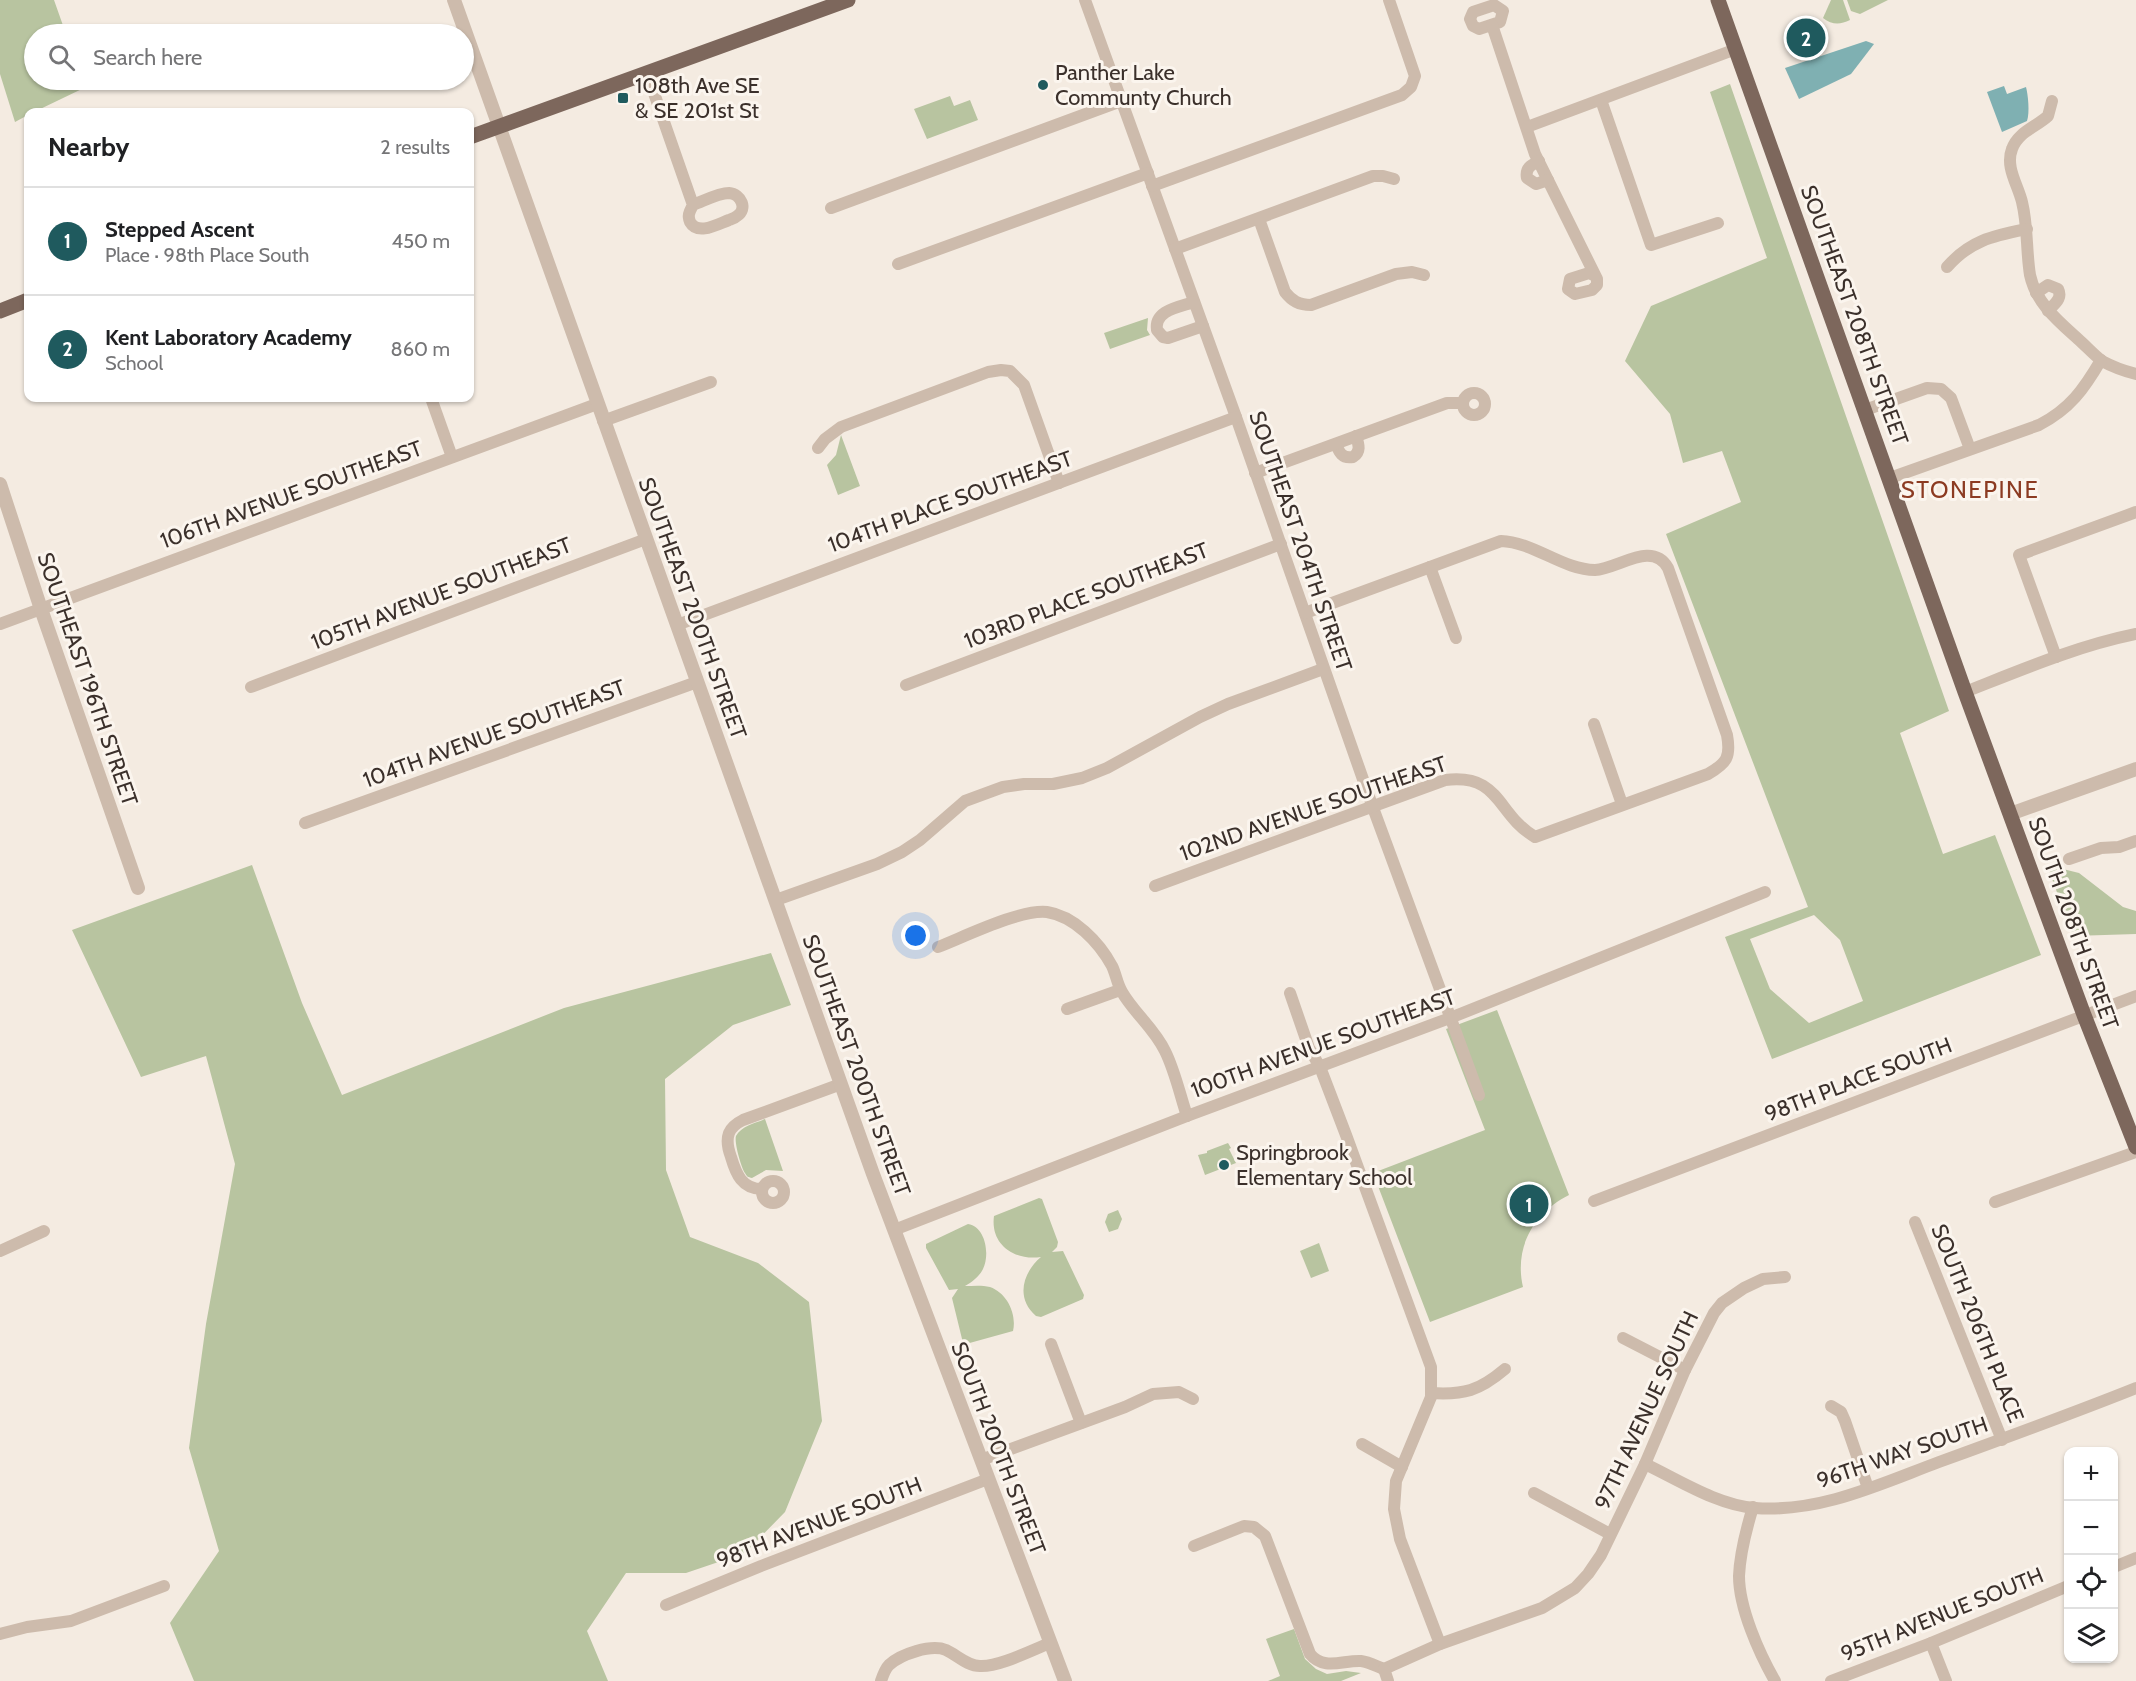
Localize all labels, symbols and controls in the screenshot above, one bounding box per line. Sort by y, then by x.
pin: 2 [1786,15,1826,60]
search box [24,24,474,90]
icon: search [45,41,78,74]
text: Search here [93,44,202,71]
place label: Panther Lake Communty Church [1055,59,1232,111]
place label: 108th Ave SE & SE 201st St [635,72,760,124]
marker: Panther Lake Communty Church [1036,78,1050,92]
marker: 108th Ave SE & SE 201st St [616,91,630,105]
text: Nearby [48,131,129,163]
text: 2 results [380,135,450,159]
street label: SOUTHEAST 208TH STREET [1795,182,1914,449]
text: Stepped Ascent [105,216,254,243]
text: 1 [64,229,71,253]
text: 450 m [392,229,450,253]
text: Place · 98th Place South [105,243,309,267]
text: Kent Laboratory Academy [105,324,352,351]
text: 2 [62,337,73,361]
text: 860 m [391,337,450,361]
text: School [105,351,163,375]
street label: SOUTHEAST 204TH STREET [1243,407,1358,675]
street label: 106TH AVENUE SOUTHEAST [157,434,426,554]
street label: 104TH PLACE SOUTHEAST [824,445,1076,558]
street label: SOUTHEAST 200TH STREET [633,474,753,743]
district label: STONEPINE [1901,475,2039,504]
street label: 105TH AVENUE SOUTHEAST [307,531,575,656]
street label: 103RD PLACE SOUTHEAST [960,536,1212,655]
street label: SOUTHEAST 196TH STREET [31,549,144,810]
street label: 104TH AVENUE SOUTHEAST [359,673,629,794]
street label: 102ND AVENUE SOUTHEAST [1176,750,1450,867]
street label: SOUTH 208TH STREET [2023,813,2125,1033]
your location [901,921,930,950]
street label: SOUTHEAST 200TH STREET [797,931,917,1200]
street label: 100TH AVENUE SOUTHEAST [1187,983,1459,1104]
street label: 98TH PLACE SOUTH [1761,1031,1956,1128]
place label: Springbrook Elementary School [1236,1139,1413,1191]
marker: Springbrook Elementary School [1217,1158,1231,1172]
pin: 1 [1510,1182,1549,1226]
street label: SOUTH 206TH PLACE [1925,1220,2030,1426]
street label: 97TH AVENUE SOUTH [1589,1307,1704,1514]
street label: SOUTH 200TH STREET [945,1338,1052,1559]
street label: 96TH WAY SOUTH [1813,1411,1991,1494]
map controls [2064,1447,2118,1663]
button: + [2064,1447,2118,1501]
street label: 98TH AVENUE SOUTH [713,1471,926,1574]
button: − [2064,1501,2118,1555]
button: locate [2064,1555,2118,1609]
street label: 95TH AVENUE SOUTH [1837,1561,2047,1667]
button: layers [2064,1609,2118,1663]

